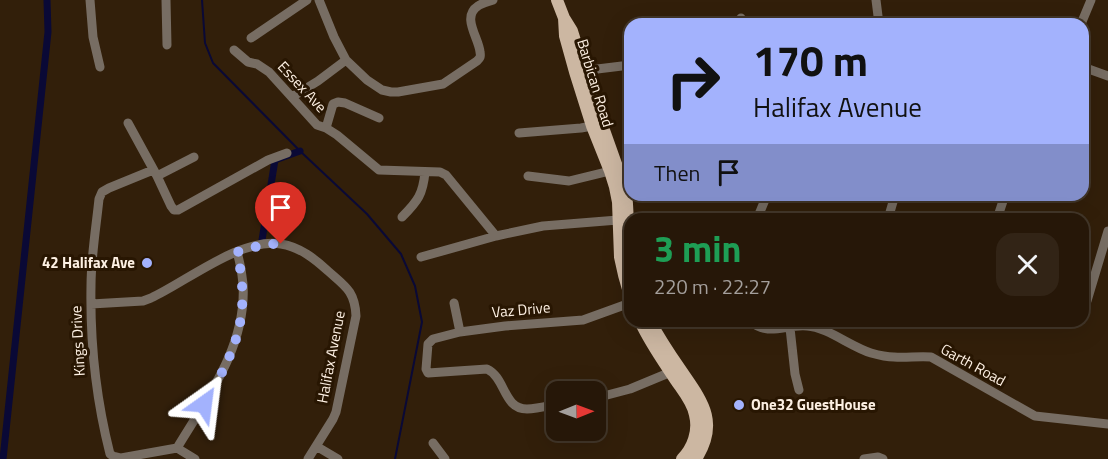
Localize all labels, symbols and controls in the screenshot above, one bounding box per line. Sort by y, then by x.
text: 170 m [753,28,868,92]
street label: Barbican Road [571,36,620,130]
icon: right [654,42,732,120]
street label: Essex Ave [272,56,332,118]
text: Halifax Avenue [753,86,922,127]
text: Then [654,156,700,190]
icon: arrive [712,156,745,189]
pin [255,182,306,244]
icon: arrive [264,191,297,224]
text: 3 min [654,221,741,276]
button: close [996,233,1059,296]
place label: 42 Halifax Ave [42,251,135,274]
marker: 42 Halifax Ave [140,256,154,270]
text: 220 m · 22:27 [654,271,771,302]
street label: Vaz Drive [491,295,551,324]
street label: Kings Drive [64,305,91,377]
street label: Halifax Avenue [310,309,351,405]
street label: Garth Road [937,337,1010,392]
position arrow [172,372,236,436]
north arrow [546,381,606,441]
map controls [546,381,606,441]
place label: One32 GuestHouse [751,393,876,416]
marker: One32 GuestHouse [732,398,746,412]

